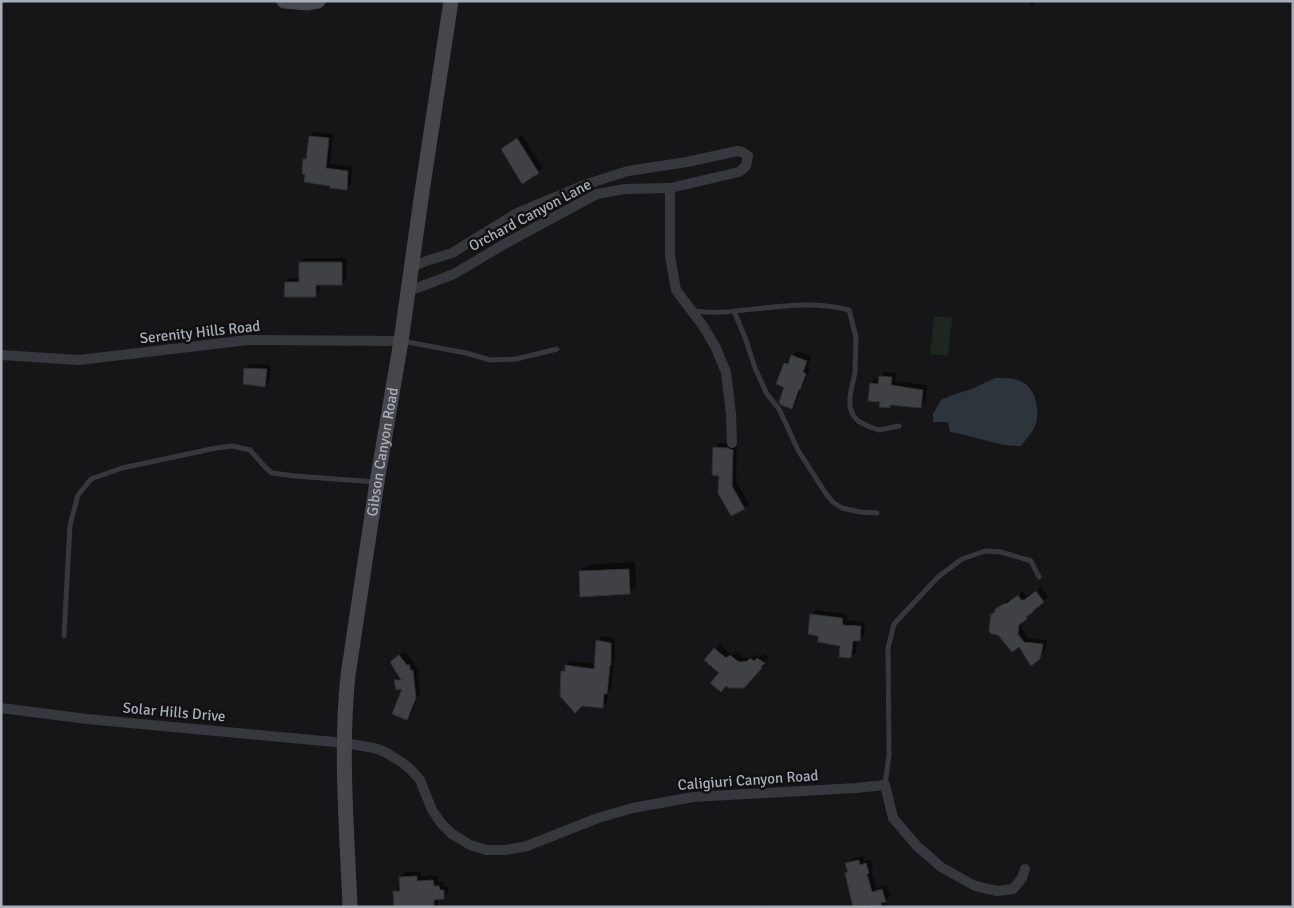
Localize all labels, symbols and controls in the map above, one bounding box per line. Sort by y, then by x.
street label: Orchard Canyon Lane [466,175,594,255]
street label: Serenity Hills Road [139,317,261,347]
street label: Gibson Canyon Road [363,386,402,518]
street label: Solar Hills Drive [122,699,226,725]
street label: Caligiuri Canyon Road [677,766,819,794]

